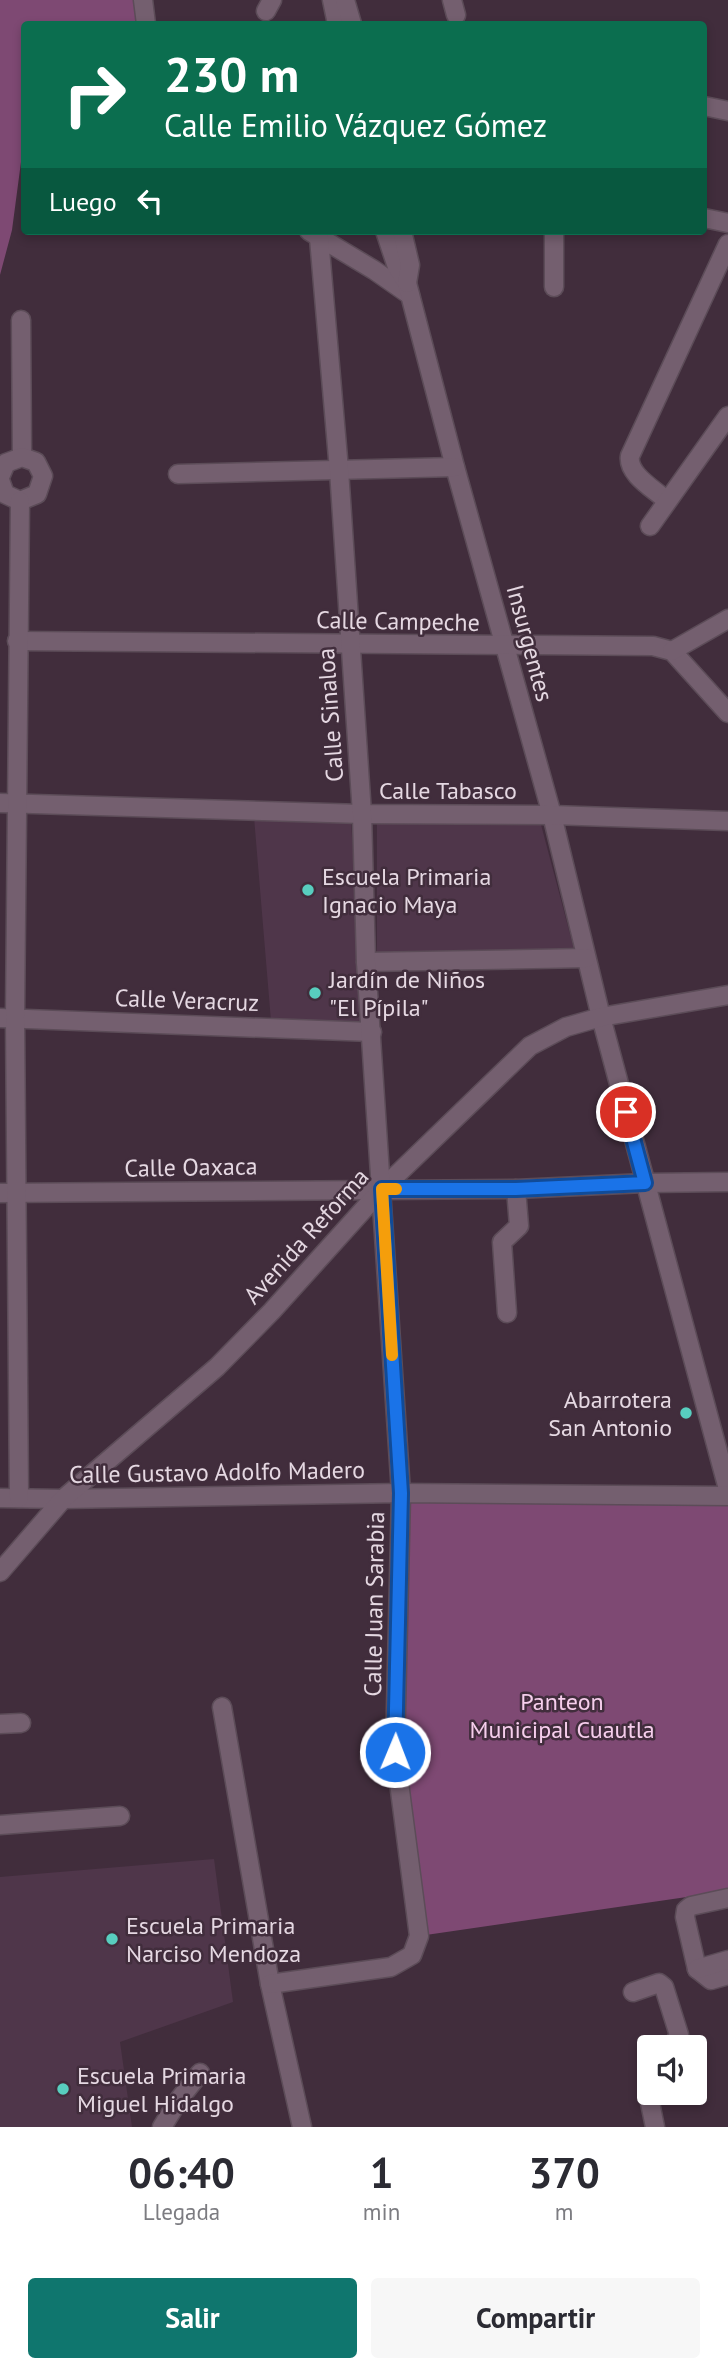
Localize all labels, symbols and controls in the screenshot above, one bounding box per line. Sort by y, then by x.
text: 230 m [164,42,299,106]
icon: right [49,49,140,140]
text: Calle Emilio Vázquez Gómez [164,104,547,146]
icon: left [131,182,169,220]
text: Luego [49,185,117,218]
street label: Insurgentes [500,581,560,705]
street label: Calle Campeche [316,604,480,638]
street label: Calle Sinaloa [310,647,350,783]
street label: Calle Tabasco [379,775,517,806]
place label: Escuela Primaria Ignacio Maya [322,861,491,920]
marker: Escuela Primaria Ignacio Maya [300,882,316,898]
place label: Jardín de Niños "El Pípila" [328,964,485,1023]
street label: Calle Veracruz [114,982,260,1018]
marker: Jardín de Niños "El Pípila" [307,985,323,1001]
pin [596,1082,656,1142]
icon: arrive [607,1093,645,1131]
street label: Calle Oaxaca [124,1150,258,1184]
street label: Avenida Reforma [237,1161,375,1311]
place label: Abarrotera San Antonio [548,1384,672,1443]
marker: Abarrotera San Antonio [678,1405,694,1421]
street label: Calle Gustavo Adolfo Madero [69,1454,365,1490]
street label: Calle Juan Sarabia [357,1511,391,1697]
park label: Panteon Municipal Cuautla [469,1686,655,1745]
position arrow [358,1715,432,1789]
place label: Escuela Primaria Narciso Mendoza [126,1910,301,1969]
marker: Escuela Primaria Narciso Mendoza [104,1931,120,1947]
map controls [637,2035,707,2105]
button: sound [637,2035,707,2105]
place label: Escuela Primaria Miguel Hidalgo [77,2060,246,2119]
marker: Escuela Primaria Miguel Hidalgo [55,2081,71,2097]
text: 06:40 [128,2145,235,2200]
text: 1 [370,2145,393,2200]
text: 370 [528,2145,600,2200]
text: Llegada [143,2197,220,2226]
text: min [363,2197,400,2226]
text: m [555,2197,573,2226]
button: Salir [28,2278,357,2358]
button: Compartir [371,2278,700,2358]

